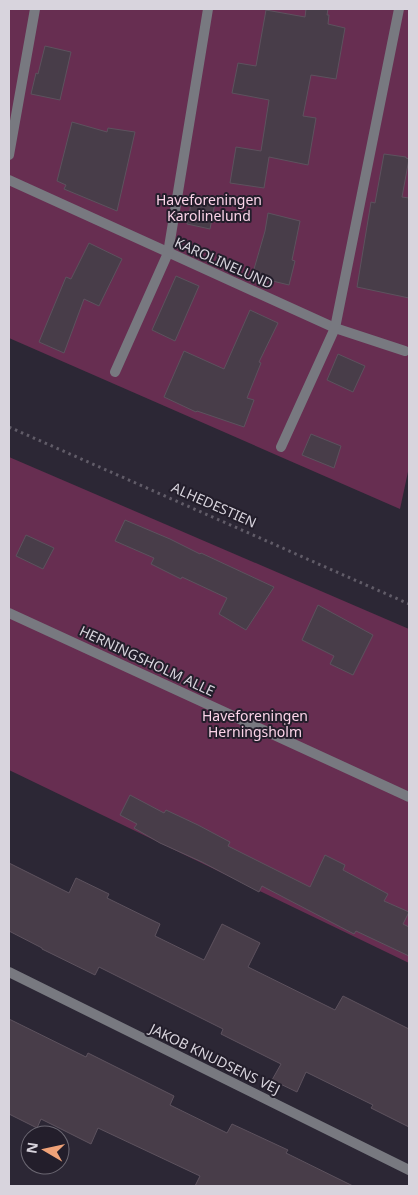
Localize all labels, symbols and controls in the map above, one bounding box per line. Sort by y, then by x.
park label: Haveforeningen Karolinelund [156,190,262,225]
street label: KAROLINELUND [172,232,277,293]
street label: ALHEDESTIEN [169,477,260,532]
street label: HERNINGSHOLM ALLE [77,621,218,700]
park label: Haveforeningen Herningsholm [202,706,308,741]
street label: JAKOB KNUDSENS VEJ [145,1018,284,1098]
north arrow [20,1125,70,1175]
text: N [21,1141,42,1155]

